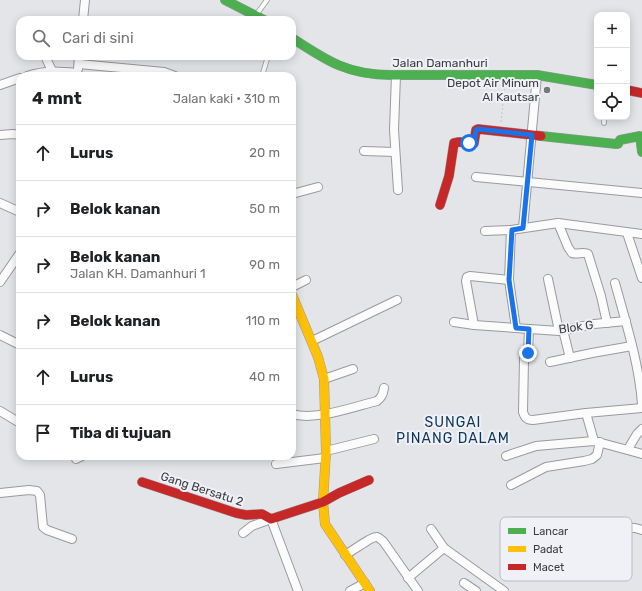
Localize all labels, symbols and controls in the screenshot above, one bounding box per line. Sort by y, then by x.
map controls [594,12,630,120]
button: + [594,12,630,48]
search box [16,16,296,60]
icon: search [30,27,52,49]
text: Cari di sini [62,29,134,47]
button: − [594,48,630,84]
street label: Jalan Damanhuri [392,56,488,70]
place label: Depot Air Minum Al Kautsar [447,76,539,104]
button: locate [594,84,630,120]
marker: Depot Air Minum Al Kautsar [542,85,552,95]
text: 4 mnt [32,88,82,108]
text: Jalan kaki · 310 m [173,91,280,106]
route start [460,134,478,152]
icon: ahead [32,142,54,164]
text: Lurus [70,144,113,162]
text: 20 m [249,145,280,160]
icon: right [32,198,54,220]
text: Belok kanan [70,200,160,218]
text: 50 m [249,201,280,216]
text: Belok kanan [70,248,160,266]
icon: right [32,254,54,276]
text: 90 m [249,257,280,272]
text: Jalan KH. Damanhuri 1 [70,266,206,281]
icon: right [32,310,54,332]
text: Belok kanan [70,312,160,330]
text: 110 m [246,313,280,328]
street label: Blok G [558,318,594,336]
route end [519,344,537,362]
icon: ahead [32,366,54,388]
text: Lurus [70,368,113,386]
text: 40 m [249,369,280,384]
district label: SUNGAI PINANG DALAM [396,414,510,447]
icon: arrive [32,422,54,444]
text: Tiba di tujuan [70,424,171,442]
street label: Gang Bersatu 2 [159,469,245,509]
legend [500,517,632,581]
text: Lancar [533,525,569,538]
text: Padat [533,543,564,556]
text: Macet [533,561,565,574]

